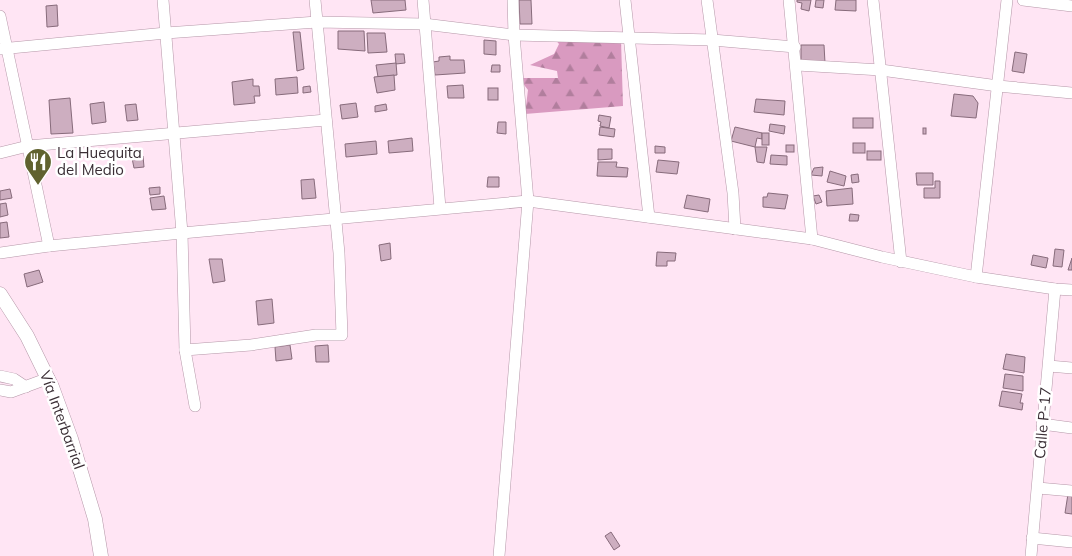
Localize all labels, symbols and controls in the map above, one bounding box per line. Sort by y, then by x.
place label: La Huequita del Medio [57,143,142,179]
restaurant icon: La Huequita del Medio [23,147,53,186]
street label: Vía Interbarrial [36,368,89,472]
street label: Calle P-17 [1030,386,1055,460]

